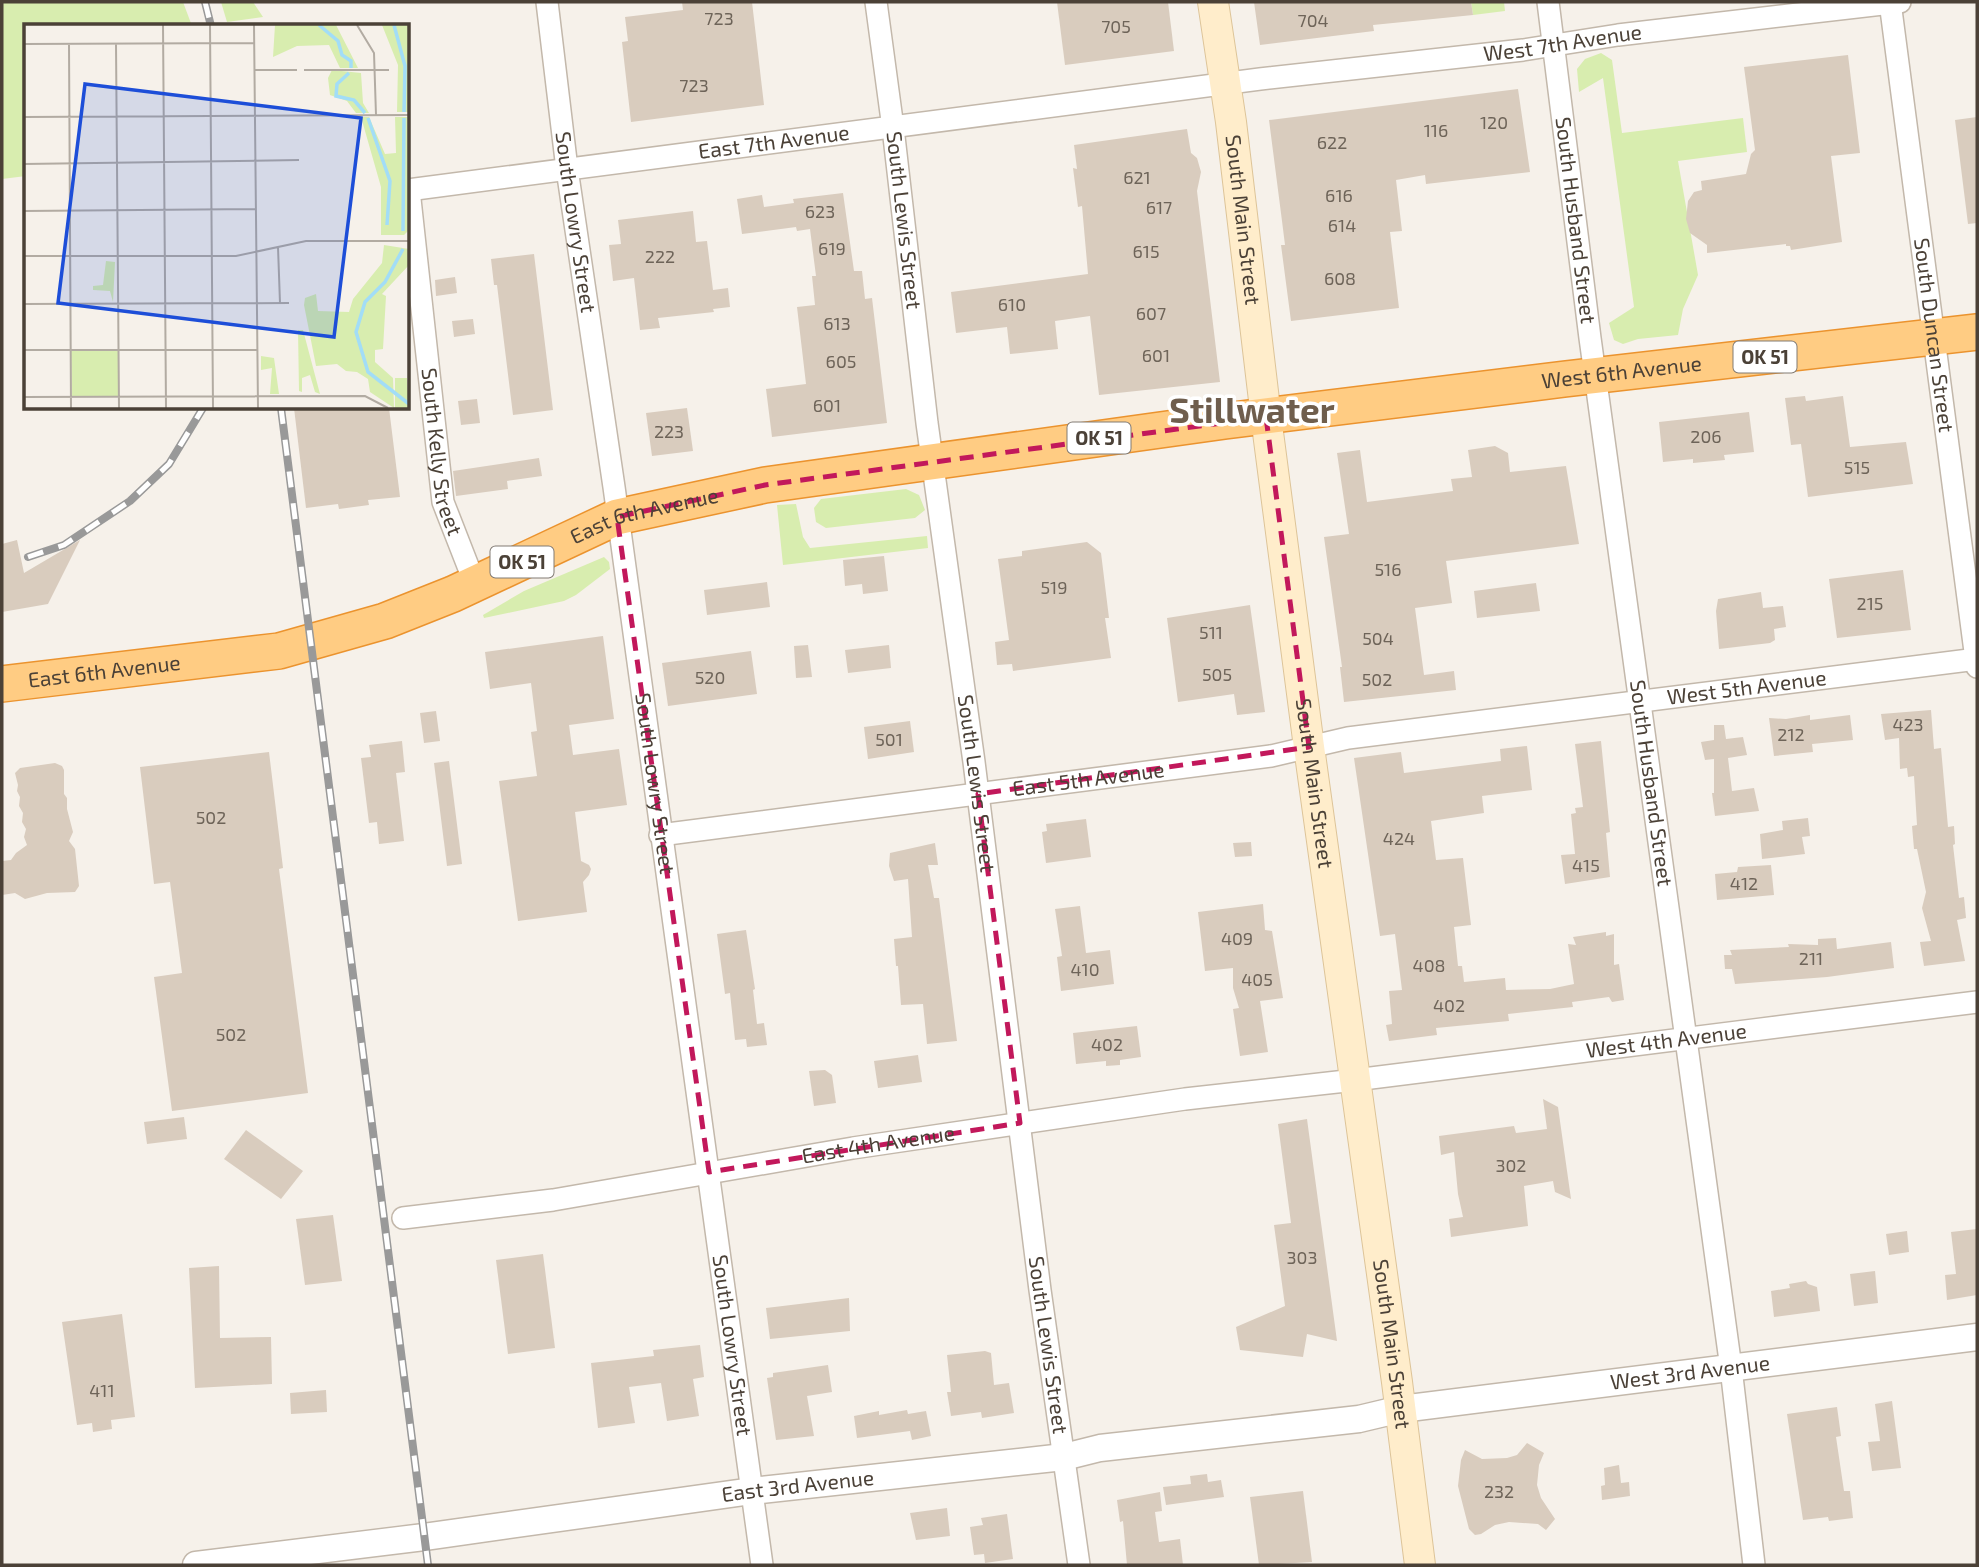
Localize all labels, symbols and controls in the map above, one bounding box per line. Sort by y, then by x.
house number: 723 [704,7,734,29]
house number: 704 [1297,9,1329,31]
house number: 705 [1101,15,1131,37]
street label: West 7th Avenue [1482,18,1643,65]
inset map [24,24,410,410]
house number: 723 [679,74,709,96]
house number: 120 [1480,111,1508,133]
street label: South Husband Street [1551,115,1602,325]
street label: East 7th Avenue [697,119,851,163]
house number: 116 [1424,119,1448,141]
street label: South Lowry Street [552,130,602,314]
street label: South Lewis Street [882,130,928,310]
house number: 622 [1317,131,1347,153]
street label: South Main Street [1222,133,1267,306]
house number: 621 [1123,166,1151,188]
house number: 616 [1325,184,1353,206]
house number: 617 [1146,196,1172,218]
house number: 623 [805,200,835,222]
house number: 614 [1328,214,1356,236]
street label: South Duncan Street [1910,236,1960,434]
house number: 619 [818,237,846,259]
house number: 615 [1132,240,1160,262]
house number: 222 [645,245,675,267]
house number: 608 [1324,267,1356,289]
house number: 610 [998,293,1026,315]
house number: 607 [1136,302,1166,324]
house number: 613 [823,312,851,334]
road number: OK 51 [1734,342,1796,372]
house number: 601 [1142,344,1170,366]
street label: West 6th Avenue [1540,349,1703,393]
house number: 605 [826,350,856,372]
street label: South Kelly Street [417,367,469,539]
district label: Stillwater [1169,388,1335,430]
house number: 601 [813,394,841,416]
house number: 223 [654,420,684,442]
road number: OK 51 [1068,422,1130,453]
house number: 206 [1690,425,1722,447]
house number: 515 [1844,456,1870,478]
street label: East 6th Avenue [566,481,720,548]
road number: OK 51 [490,547,554,578]
house number: 516 [1374,558,1402,580]
house number: 519 [1040,576,1068,598]
house number: 215 [1857,592,1883,614]
house number: 511 [1199,621,1223,643]
house number: 504 [1362,627,1394,649]
street label: East 6th Avenue [26,649,182,692]
house number: 505 [1202,663,1232,685]
street label: West 5th Avenue [1665,664,1828,709]
house number: 520 [695,666,725,688]
house number: 502 [1362,668,1392,690]
street label: South Husband Street [1626,678,1679,888]
street label: South Lowry Street [631,691,681,876]
street label: South Lewis Street [954,693,1002,874]
street label: South Main Street [1292,697,1340,870]
house number: 423 [1892,713,1924,735]
house number: 212 [1777,723,1805,745]
house number: 501 [875,728,903,750]
street label: East 5th Avenue [1011,756,1166,800]
house number: 502 [196,806,226,828]
house number: 424 [1383,827,1415,849]
house number: 415 [1572,854,1600,876]
house number: 412 [1730,872,1758,894]
house number: 409 [1221,927,1253,949]
house number: 211 [1799,947,1823,969]
house number: 408 [1413,954,1445,976]
house number: 410 [1070,958,1100,980]
house number: 405 [1241,968,1273,990]
house number: 402 [1433,994,1465,1016]
street label: West 4th Avenue [1584,1017,1748,1062]
house number: 502 [216,1023,246,1045]
house number: 402 [1091,1033,1123,1055]
street label: East 4th Avenue [800,1119,956,1168]
house number: 302 [1496,1154,1526,1176]
house number: 303 [1287,1246,1317,1268]
street label: South Lowry Street [709,1253,758,1437]
street label: South Lewis Street [1025,1255,1074,1435]
street label: South Main Street [1369,1257,1417,1430]
street label: West 3rd Avenue [1609,1349,1771,1394]
house number: 411 [89,1379,115,1401]
street label: East 3rd Avenue [720,1464,875,1506]
house number: 232 [1484,1480,1514,1502]

